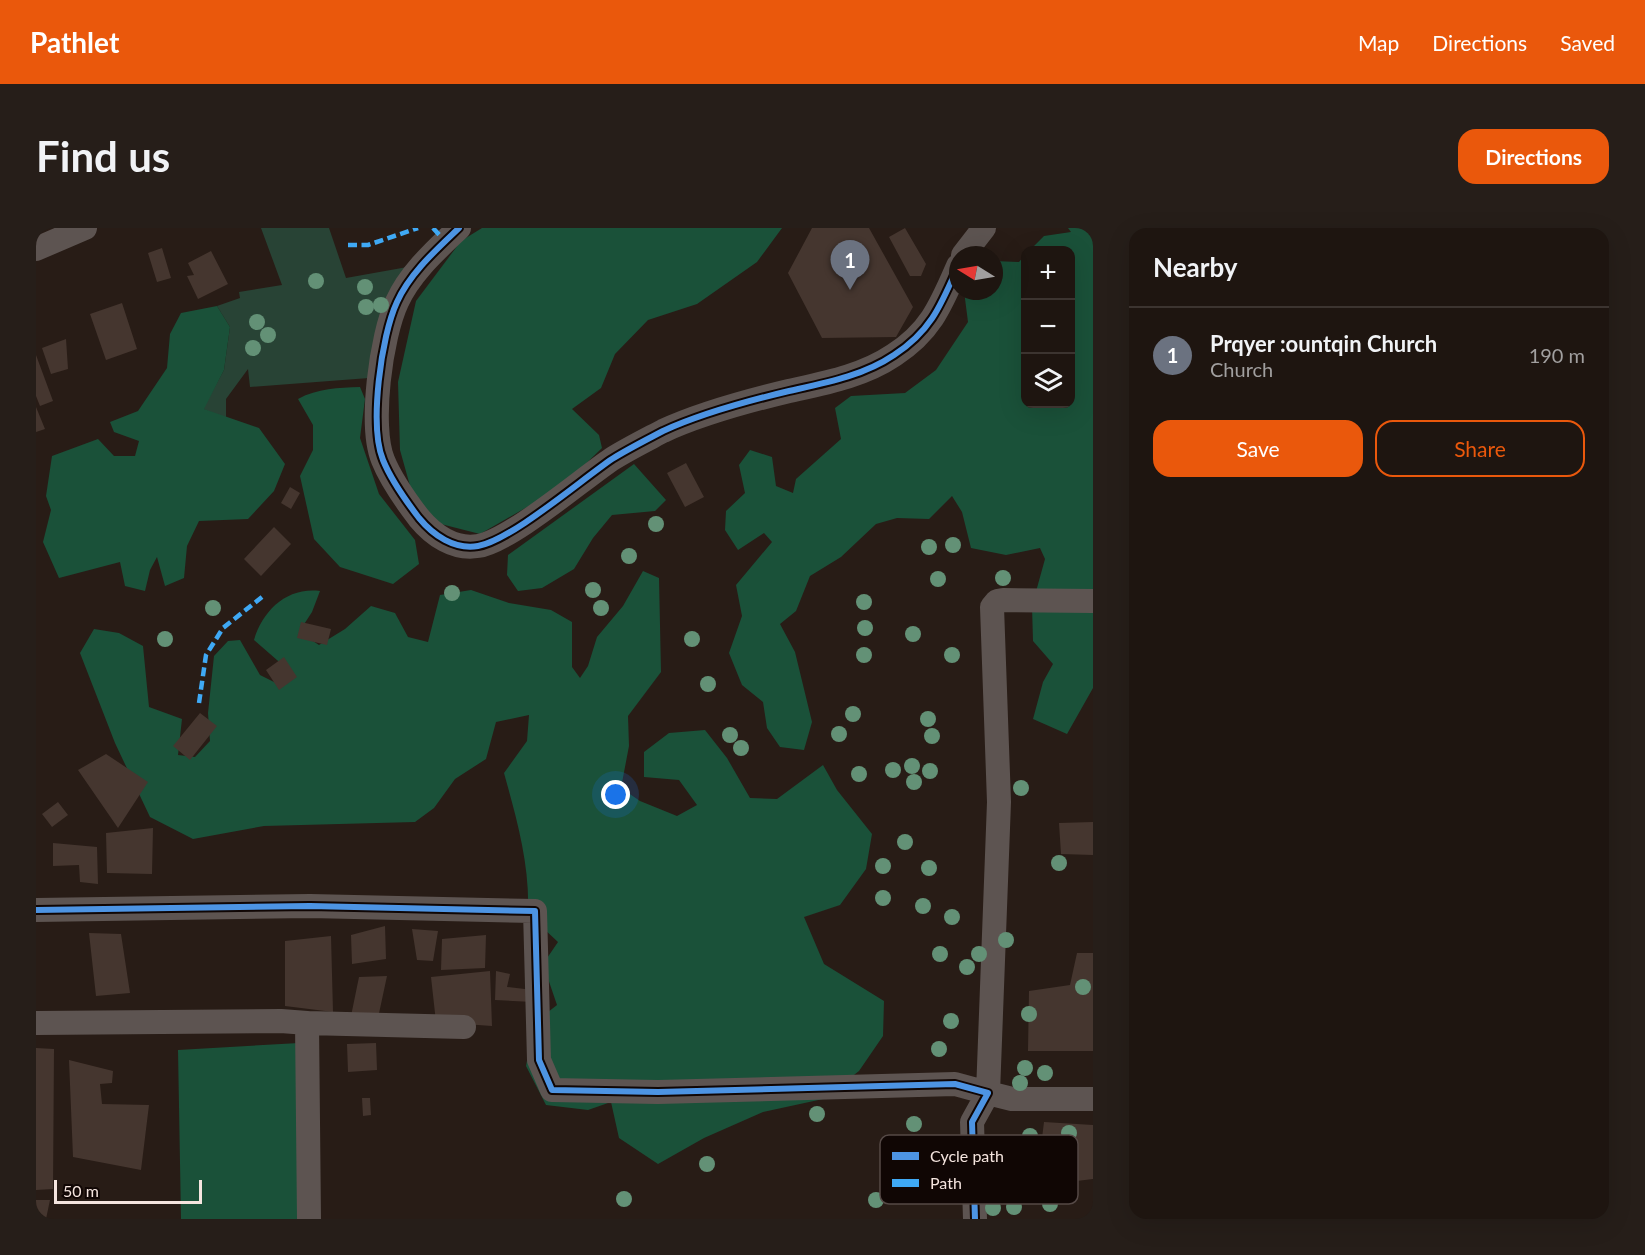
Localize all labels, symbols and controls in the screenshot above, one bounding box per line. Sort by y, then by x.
text: Pathlet [30,25,119,59]
text: Map [1358,30,1399,55]
text: Directions [1432,30,1527,55]
text: Saved [1560,30,1615,55]
button: Directions [1458,129,1609,184]
text: Find us [36,131,170,181]
pin: 1 [830,241,870,290]
north arrow [949,246,1003,300]
map controls [1021,246,1075,408]
button: + [1021,246,1075,300]
text: Nearby [1153,251,1238,283]
button: − [1021,300,1075,354]
text: Prqyer :ountqin Church [1210,330,1437,357]
text: 1 [1167,343,1178,367]
text: 190 m [1529,343,1585,367]
button: layers [1021,354,1075,408]
text: Church [1210,357,1273,381]
button: Save [1153,420,1363,477]
button: Share [1375,420,1585,477]
your location [601,780,630,809]
legend [880,1135,1078,1204]
text: Cycle path [930,1146,1004,1165]
text: Path [930,1173,962,1192]
scale bar [54,1177,202,1204]
text: 50 m [63,1181,99,1200]

